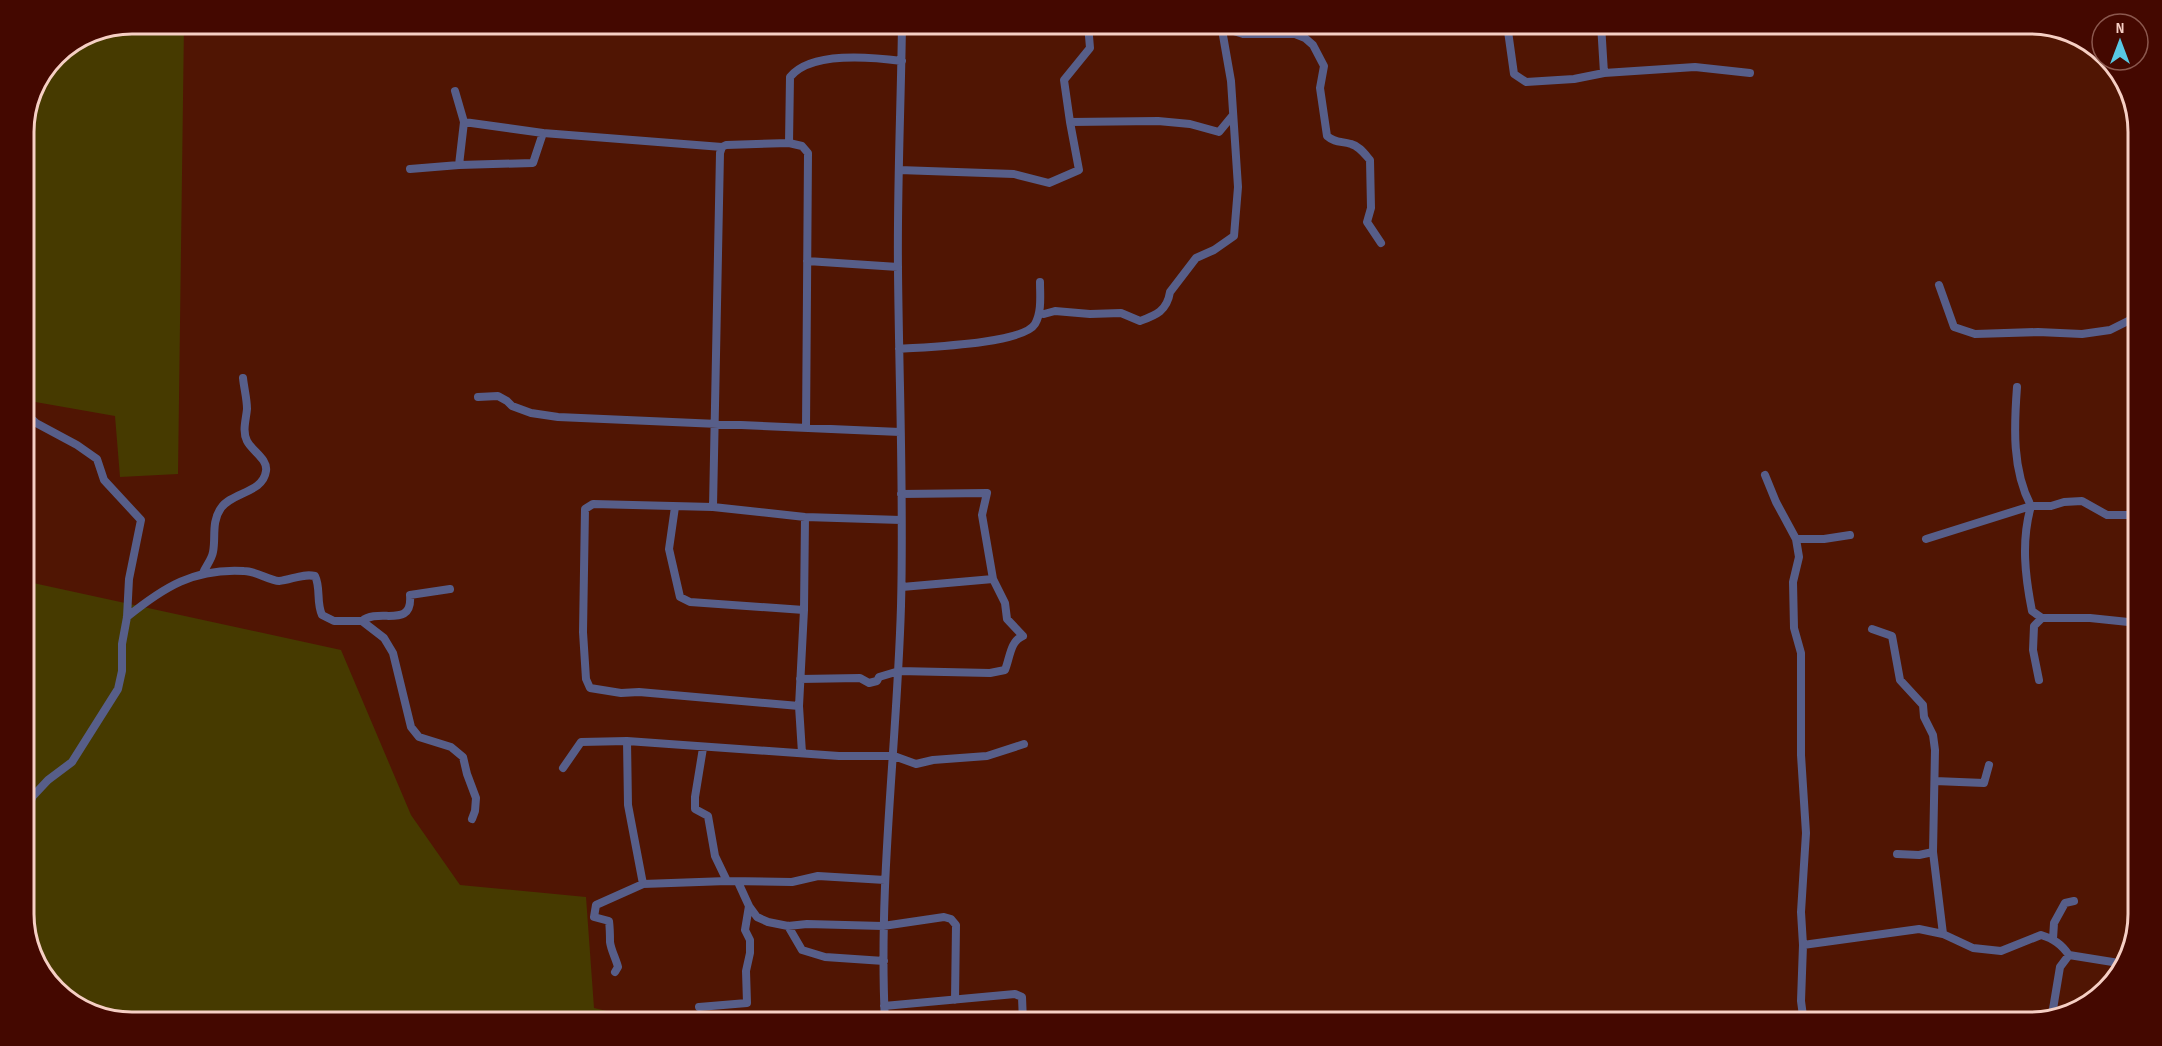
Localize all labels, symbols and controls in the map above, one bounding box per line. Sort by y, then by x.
north arrow [2090,12,2150,72]
text: N [2116,19,2124,38]

